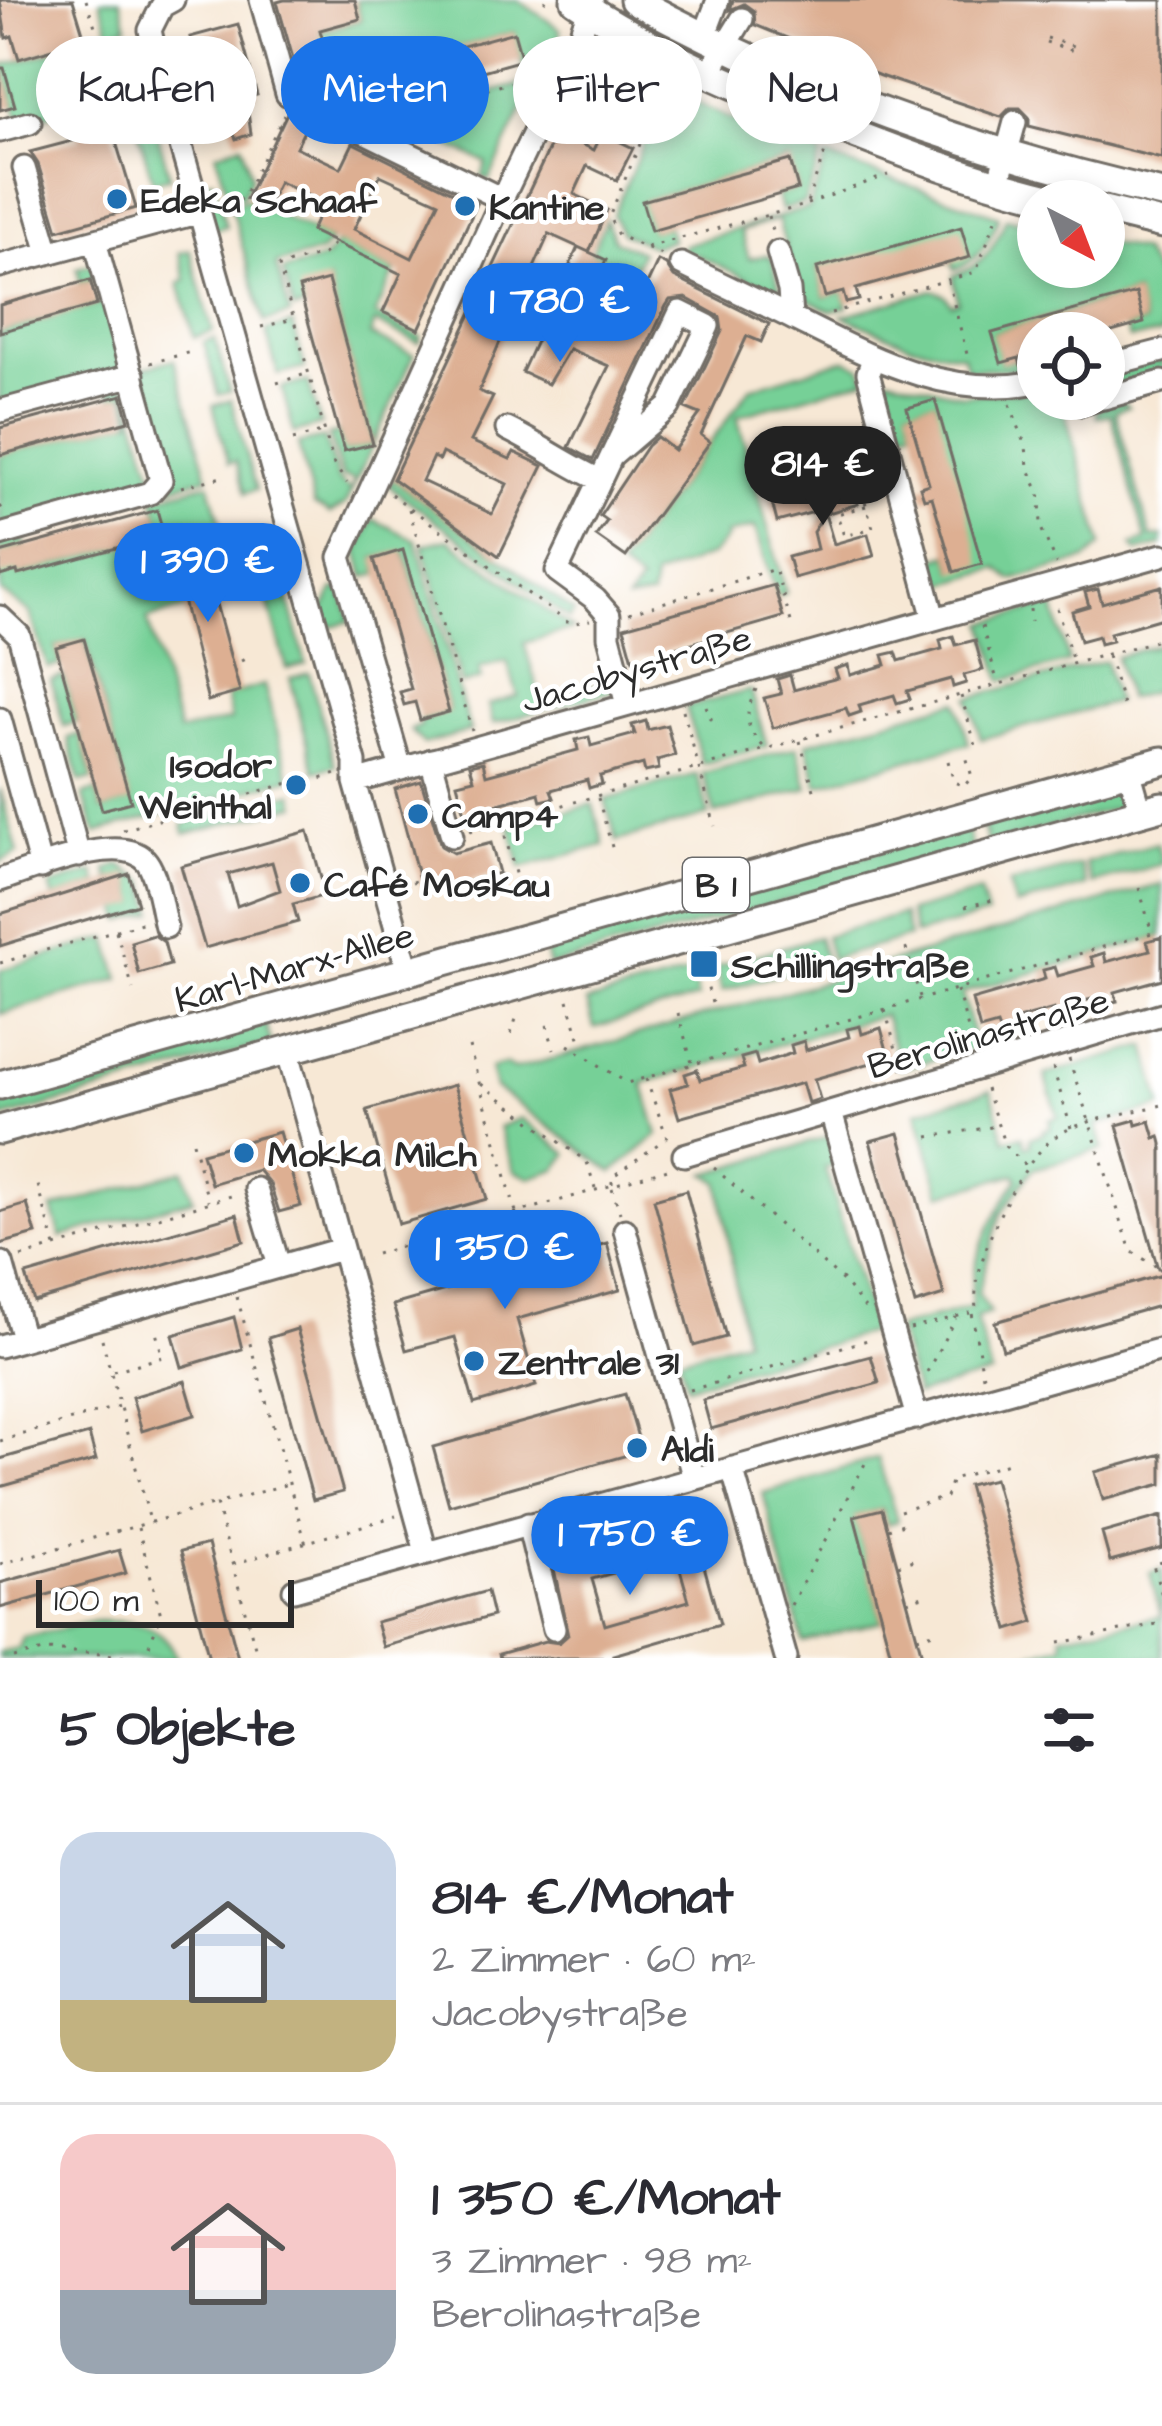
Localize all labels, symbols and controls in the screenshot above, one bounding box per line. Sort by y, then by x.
chip: Kaufen [36,36,257,144]
chip: Mieten [281,36,489,144]
chip: Filter [513,36,702,144]
chip: Neu [726,36,881,144]
place label: Edeka Schaaf [141,176,378,227]
north arrow [1017,180,1125,288]
map controls [1017,180,1125,420]
place label: Kantine [489,183,605,234]
marker: Edeka Schaaf [104,186,130,212]
marker: Kantine [452,193,478,219]
pin: 1 780 € [449,263,671,365]
text: 1 780 € [489,275,631,329]
button: locate [1017,312,1125,420]
pin: 814 € [739,426,907,528]
text: 814 € [771,438,875,492]
pin: 1 390 € [97,523,319,625]
text: 1 390 € [141,535,275,589]
street label: Jacobystraße [516,613,757,727]
place label: Isodor Weinthal [138,741,272,833]
marker: Isodor Weinthal [283,772,309,798]
place label: Camp4 [442,791,559,842]
marker: Camp4 [405,801,431,827]
road number: B 1 [683,858,749,912]
place label: Café Moskau [324,860,550,911]
marker: Café Moskau [287,870,313,896]
street label: Karl-Marx-Allee [169,910,420,1027]
place label: Schillingstraße [730,941,969,993]
marker: Schillingstraße [688,948,720,980]
street label: Berolinastraße [862,976,1115,1093]
place label: Mokka Milch [268,1130,478,1181]
marker: Mokka Milch [231,1140,257,1166]
pin: 1 350 € [394,1210,616,1312]
text: 1 350 € [435,1222,575,1276]
place label: Zentrale 31 [498,1338,679,1389]
marker: Zentrale 31 [461,1348,487,1374]
place label: Aldi [661,1425,714,1476]
marker: Aldi [624,1435,650,1461]
pin: 1 750 € [519,1496,741,1598]
text: 1 750 € [558,1508,702,1562]
scale bar [36,1574,294,1627]
text: 100 m [54,1578,139,1624]
text: 5 Objekte [60,1695,296,1766]
icon: filters [1036,1697,1102,1763]
text: 814 €/Monat [432,1863,733,1934]
icon: home [156,1880,300,2024]
text: 2 Zimmer · 60 m² [432,1934,756,1988]
text: Jacobystraße [432,1988,688,2042]
text: 1 350 €/Monat [432,2164,780,2235]
icon: home [156,2182,300,2326]
text: 3 Zimmer · 98 m² [432,2235,752,2289]
text: Berolinastraße [432,2289,701,2343]

